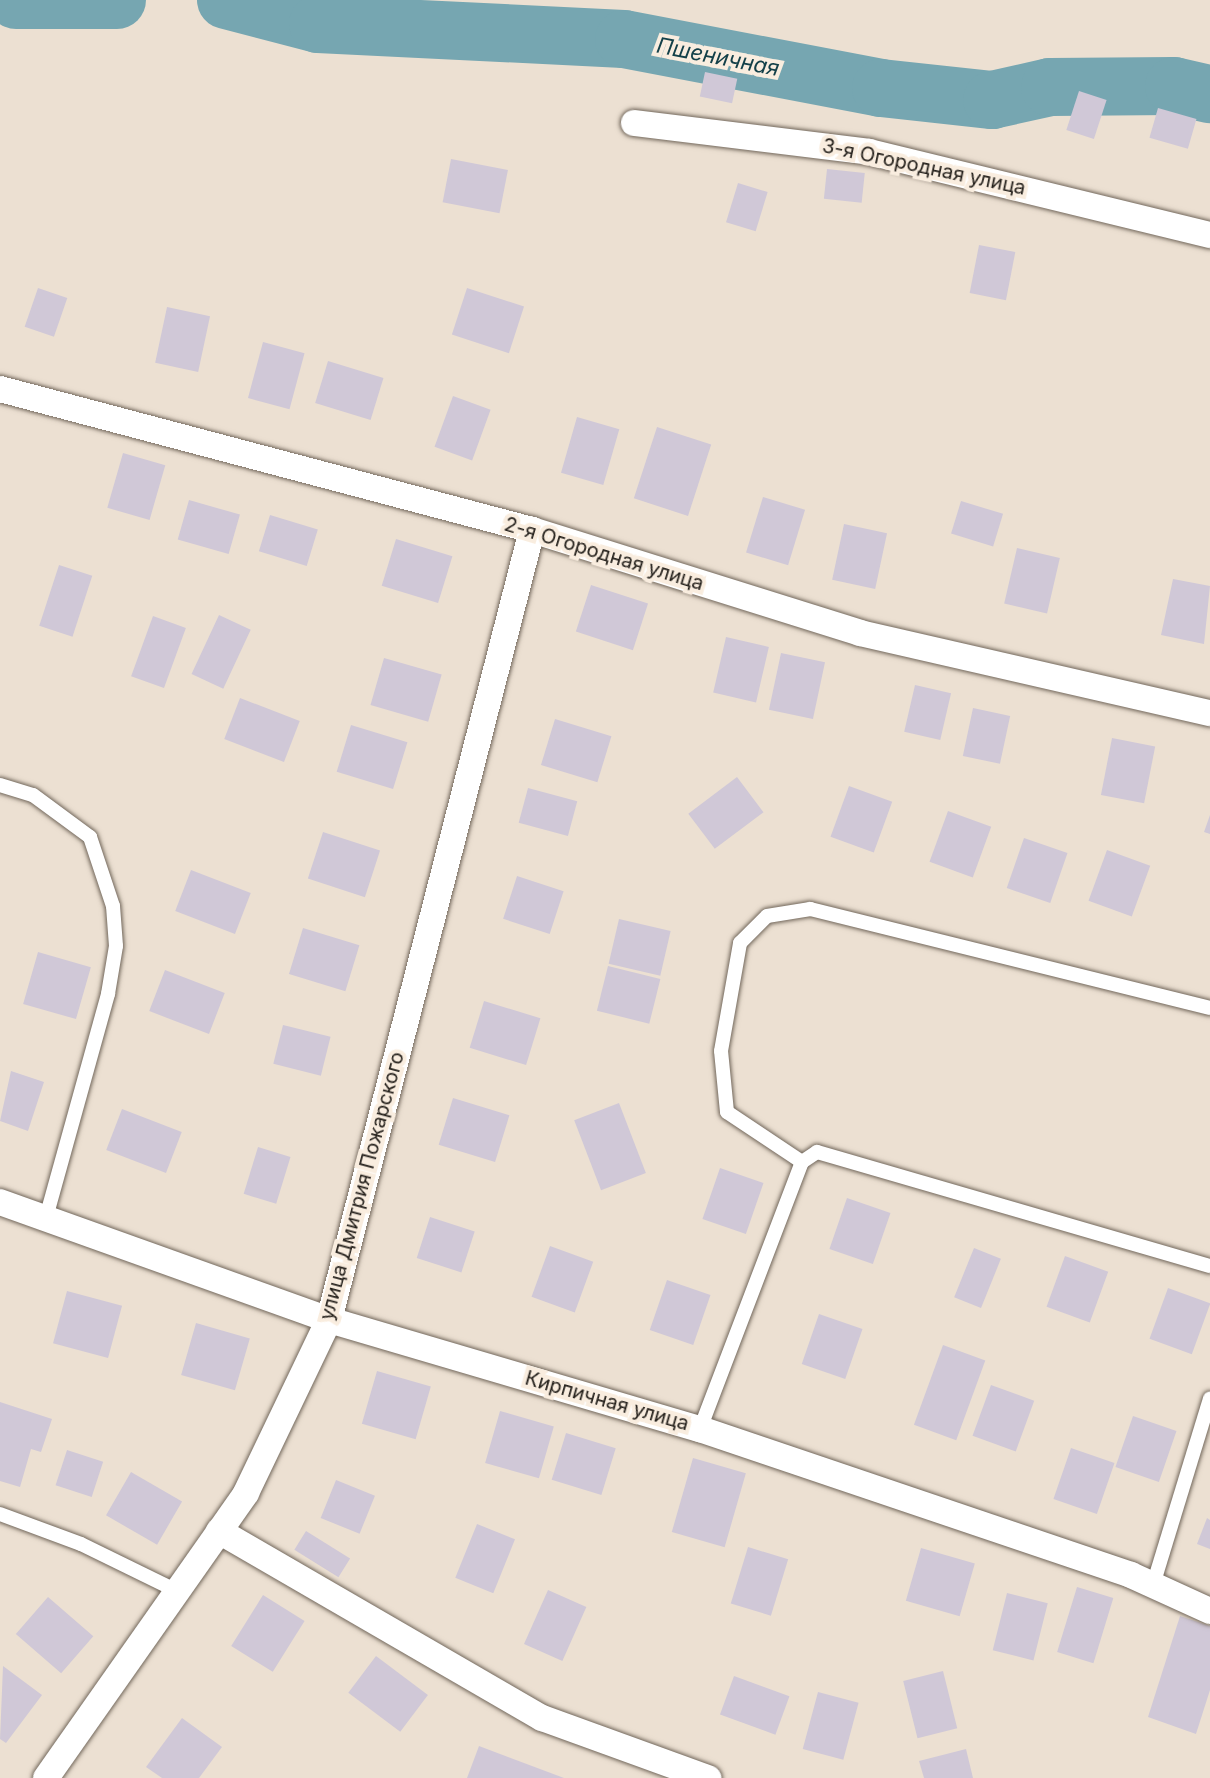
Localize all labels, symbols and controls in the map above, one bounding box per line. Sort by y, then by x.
water label: Пшеничная [654,32,782,82]
street label: 3-я Огородная улица [820,134,1028,200]
street label: 2-я Огородная улица [501,512,707,596]
street label: улица Дмитрия Пожарского [315,1049,409,1323]
street label: Кирпичная улица [522,1366,692,1436]

